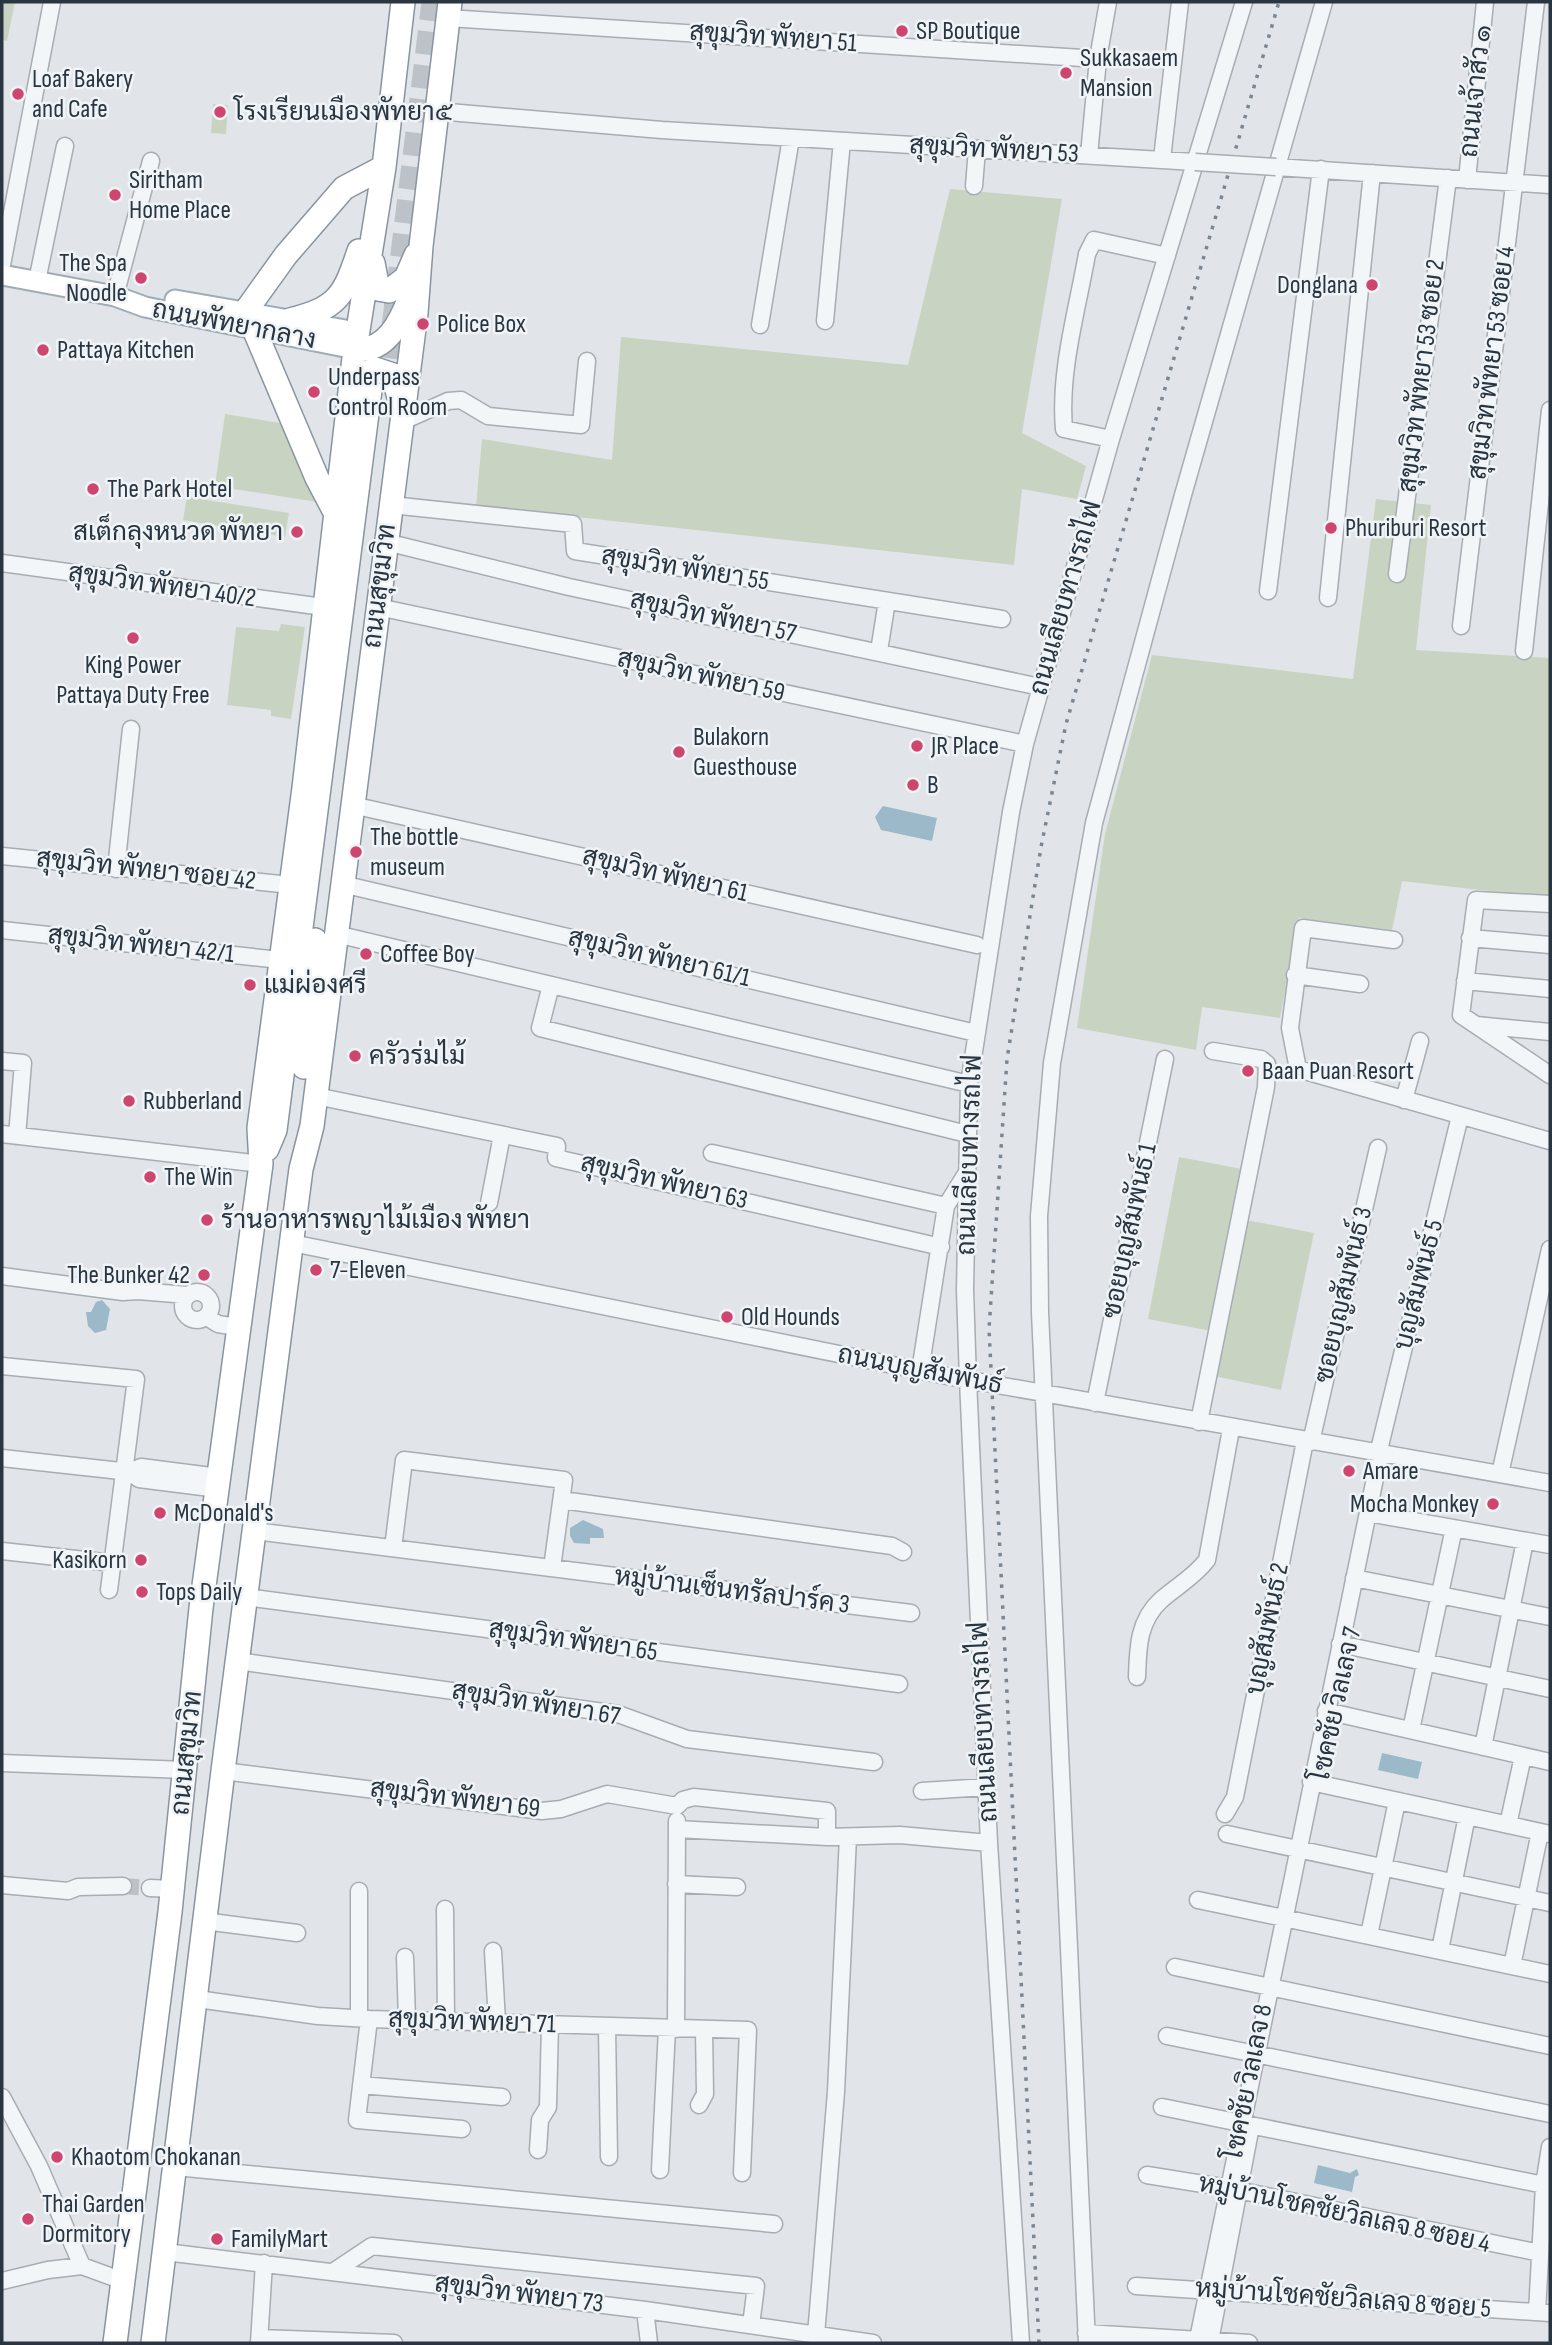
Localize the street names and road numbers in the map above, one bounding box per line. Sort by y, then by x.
street label: สุขุมวิท พัทยา 51 [688,15,858,60]
street label: ถนนเจ้าสัว ๑ [1452,23,1498,159]
street label: สุขุมวิท พัทยา 53 [908,128,1080,171]
street label: สุขุมวิท พัทยา 53 ซอย 4 [1460,244,1523,482]
street label: สุขุมวิท พัทยา 53 ซอย 2 [1390,257,1453,495]
street label: ถนนพัทยากลาง [150,292,319,356]
street label: ถนนเลียบทางรถไฟ [1021,497,1109,699]
street label: ถนนสุขุมวิท [356,522,404,650]
street label: สุขุมวิท พัทยา 55 [599,538,771,599]
street label: สุขุมวิท พัทยา 40/2 [66,556,258,616]
street label: สุขุมวิท พัทยา 57 [627,582,800,651]
street label: สุขุมวิท พัทยา 59 [614,641,788,710]
street label: สุขุมวิท พัทยา 61 [579,839,751,910]
street label: สุขุมวิท พัทยา ซอย 42 [35,841,257,898]
street label: สุขุมวิท พัทยา 42/1 [46,918,236,971]
street label: สุขุมวิท พัทยา 61/1 [565,920,754,995]
street label: ถนนเลียบทางรถไฟ [949,1054,989,1256]
street label: ซอยบุญสัมพันธ์ 1 [1093,1140,1165,1322]
street label: สุขุมวิท พัทยา 63 [577,1146,751,1217]
street label: ซอยบุญสัมพันธ์ 3 [1306,1203,1380,1386]
street label: บุญสัมพันธ์ 5 [1385,1216,1451,1354]
street label: ถนนบุญสัมพันธ์ [835,1336,1005,1402]
street label: หมู่บ้านเซ็นทรัลปาร์ค 3 [612,1557,852,1622]
street label: บุญสัมพันธ์ 2 [1237,1560,1297,1698]
street label: สุขุมวิท พัทยา 65 [486,1612,660,1669]
street label: ถนนเลียบทางรถไฟ [961,1621,1005,1823]
street label: โชคชัย วิลเลจ 7 [1303,1623,1369,1786]
street label: สุขุมวิท พัทยา 67 [449,1673,623,1734]
street label: ถนนสุขุมวิท [164,1689,210,1817]
street label: สุขุมวิท พัทยา 69 [368,1771,542,1826]
street label: โชคชัย วิลเลจ 8 [1216,2001,1279,2164]
street label: สุขุมวิท พัทยา 71 [387,2002,557,2041]
street label: หมู่บ้านโชคชัยวิลเลจ 8 ซอย 4 [1195,2166,1493,2261]
street label: สุขุมวิท พัทยา 73 [433,2266,605,2321]
street label: หมู่บ้านโชคชัยวิลเลจ 8 ซอย 5 [1194,2271,1492,2326]

